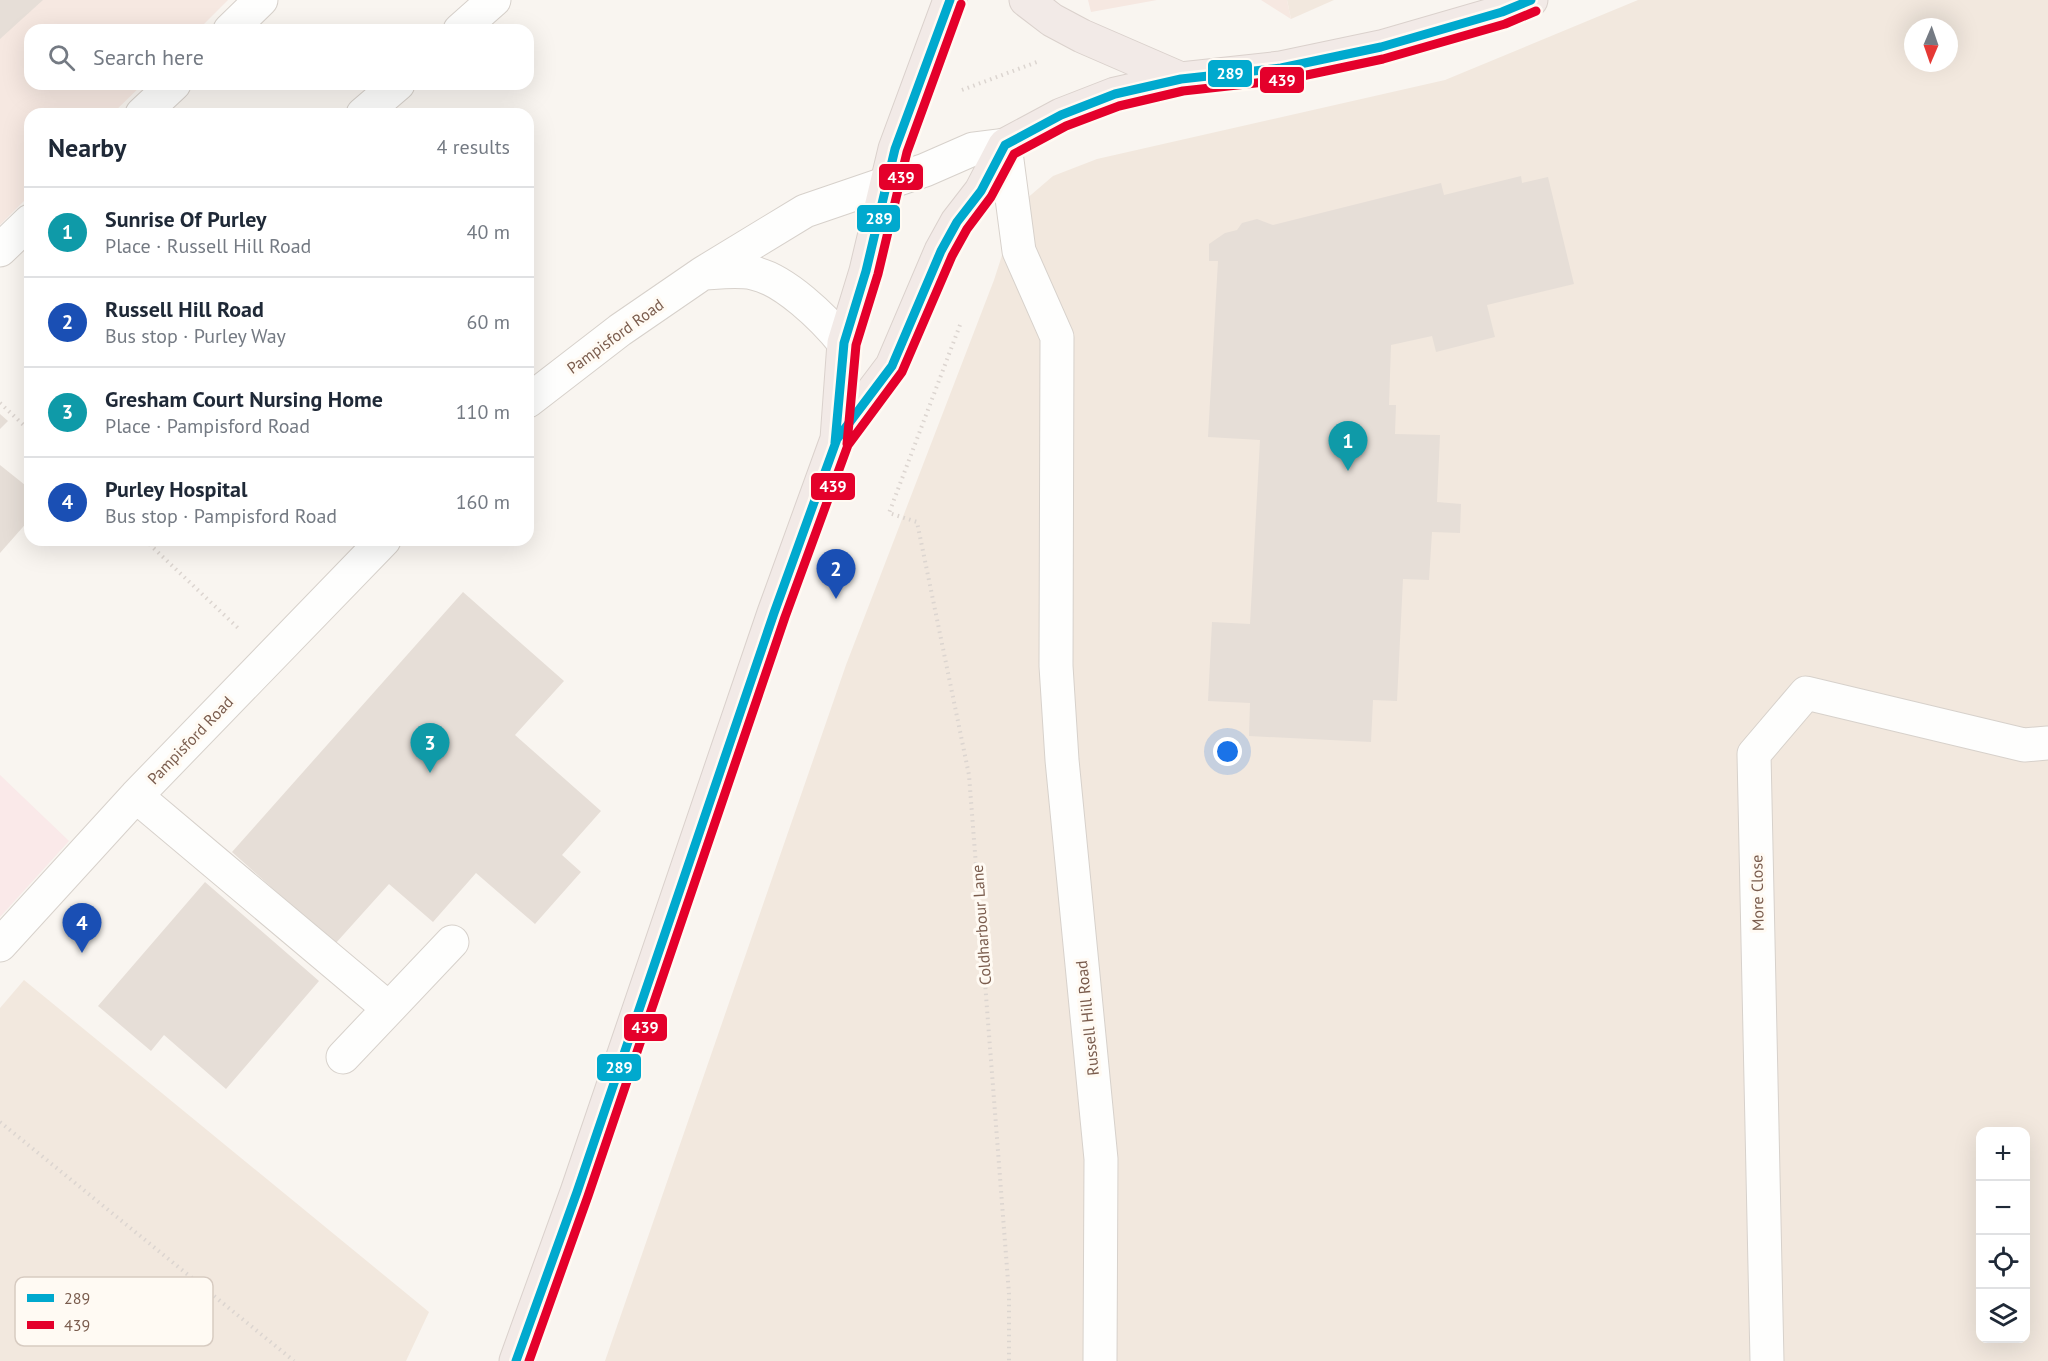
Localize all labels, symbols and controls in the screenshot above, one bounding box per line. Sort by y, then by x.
north arrow [1904,18,1958,72]
search box [24,24,534,90]
icon: search [45,41,78,74]
text: Search here [93,43,204,71]
line badge: 289 [1207,59,1253,88]
text: 289 [1216,63,1244,83]
line badge: 439 [1259,66,1305,94]
text: 439 [1268,70,1296,90]
text: Nearby [48,131,126,164]
text: 4 results [437,134,510,160]
line badge: 439 [878,163,924,191]
text: 439 [887,167,915,187]
line badge: 289 [856,204,901,233]
text: Sunrise Of Purley [105,205,267,233]
text: 289 [865,208,893,228]
text: 1 [62,219,73,245]
text: 40 m [467,219,510,245]
text: Place · Russell Hill Road [105,233,311,259]
street label: Pampisford Road [563,294,667,378]
text: Russell Hill Road [105,295,264,323]
text: 2 [62,309,73,335]
text: 60 m [467,309,510,335]
text: Bus stop · Purley Way [105,323,286,349]
text: Gresham Court Nursing Home [105,385,383,413]
text: 3 [62,399,73,425]
text: 110 m [456,399,510,425]
text: Place · Pampisford Road [105,413,310,439]
pin: 1 [1328,422,1368,471]
line badge: 439 [810,472,856,501]
text: Purley Hospital [105,475,247,503]
text: 439 [819,476,847,496]
text: 4 [62,489,73,515]
text: 160 m [456,489,510,515]
text: Bus stop · Pampisford Road [105,503,337,529]
pin: 2 [816,550,856,599]
street label: Pampisford Road [143,692,237,788]
pin: 3 [410,724,450,773]
your location [1213,737,1242,766]
street label: More Close [1746,855,1768,931]
street label: Coldharbour Lane [967,864,995,986]
pin: 4 [62,904,101,953]
street label: Russell Hill Road [1071,959,1103,1077]
line badge: 439 [623,1013,668,1042]
text: 439 [631,1017,659,1037]
line badge: 289 [596,1053,642,1082]
text: 289 [605,1057,633,1077]
map controls [1976,1127,2030,1343]
button: + [1976,1127,2030,1181]
button: − [1976,1181,2030,1235]
button: locate [1976,1235,2030,1289]
legend [15,1277,213,1346]
text: 289 [64,1288,90,1308]
button: layers [1976,1289,2030,1343]
text: 439 [64,1315,90,1335]

